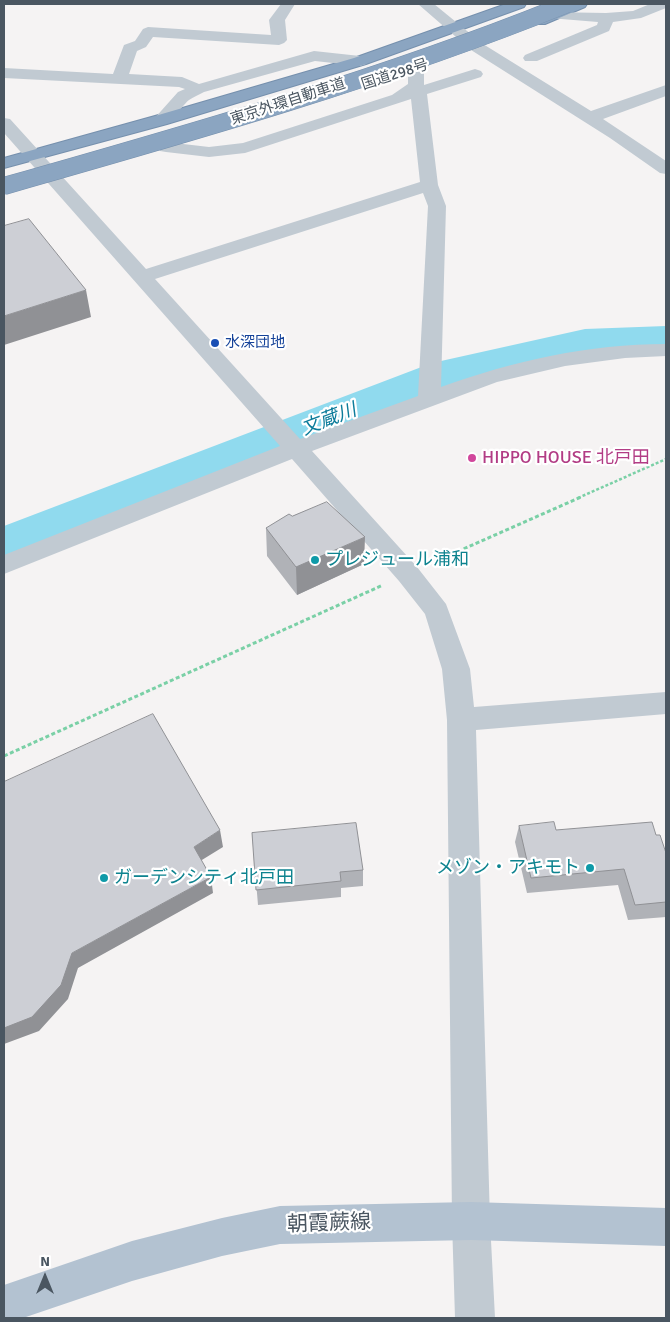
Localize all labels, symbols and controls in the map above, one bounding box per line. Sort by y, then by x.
street label: 国道298号 [359,56,431,94]
street label: 東京外環自動車道 [228,75,348,129]
place label: 水深団地 [225,334,285,352]
marker: 水深団地 [209,337,221,349]
water label: 文蔵川 [298,399,360,441]
place label: HIPPO HOUSE 北戸田 [482,447,650,469]
marker: HIPPO HOUSE 北戸田 [466,452,478,464]
place label: プレジュール浦和 [325,549,469,571]
marker: プレジュール浦和 [309,554,321,566]
place label: メゾン・アキモト [436,857,580,879]
marker: メゾン・アキモト [584,862,596,874]
place label: ガーデンシティ北戸田 [114,867,294,889]
marker: ガーデンシティ北戸田 [98,872,110,884]
street label: 朝霞蕨線 [287,1210,371,1238]
north arrow [20,1252,70,1302]
text: N [40,1253,50,1270]

